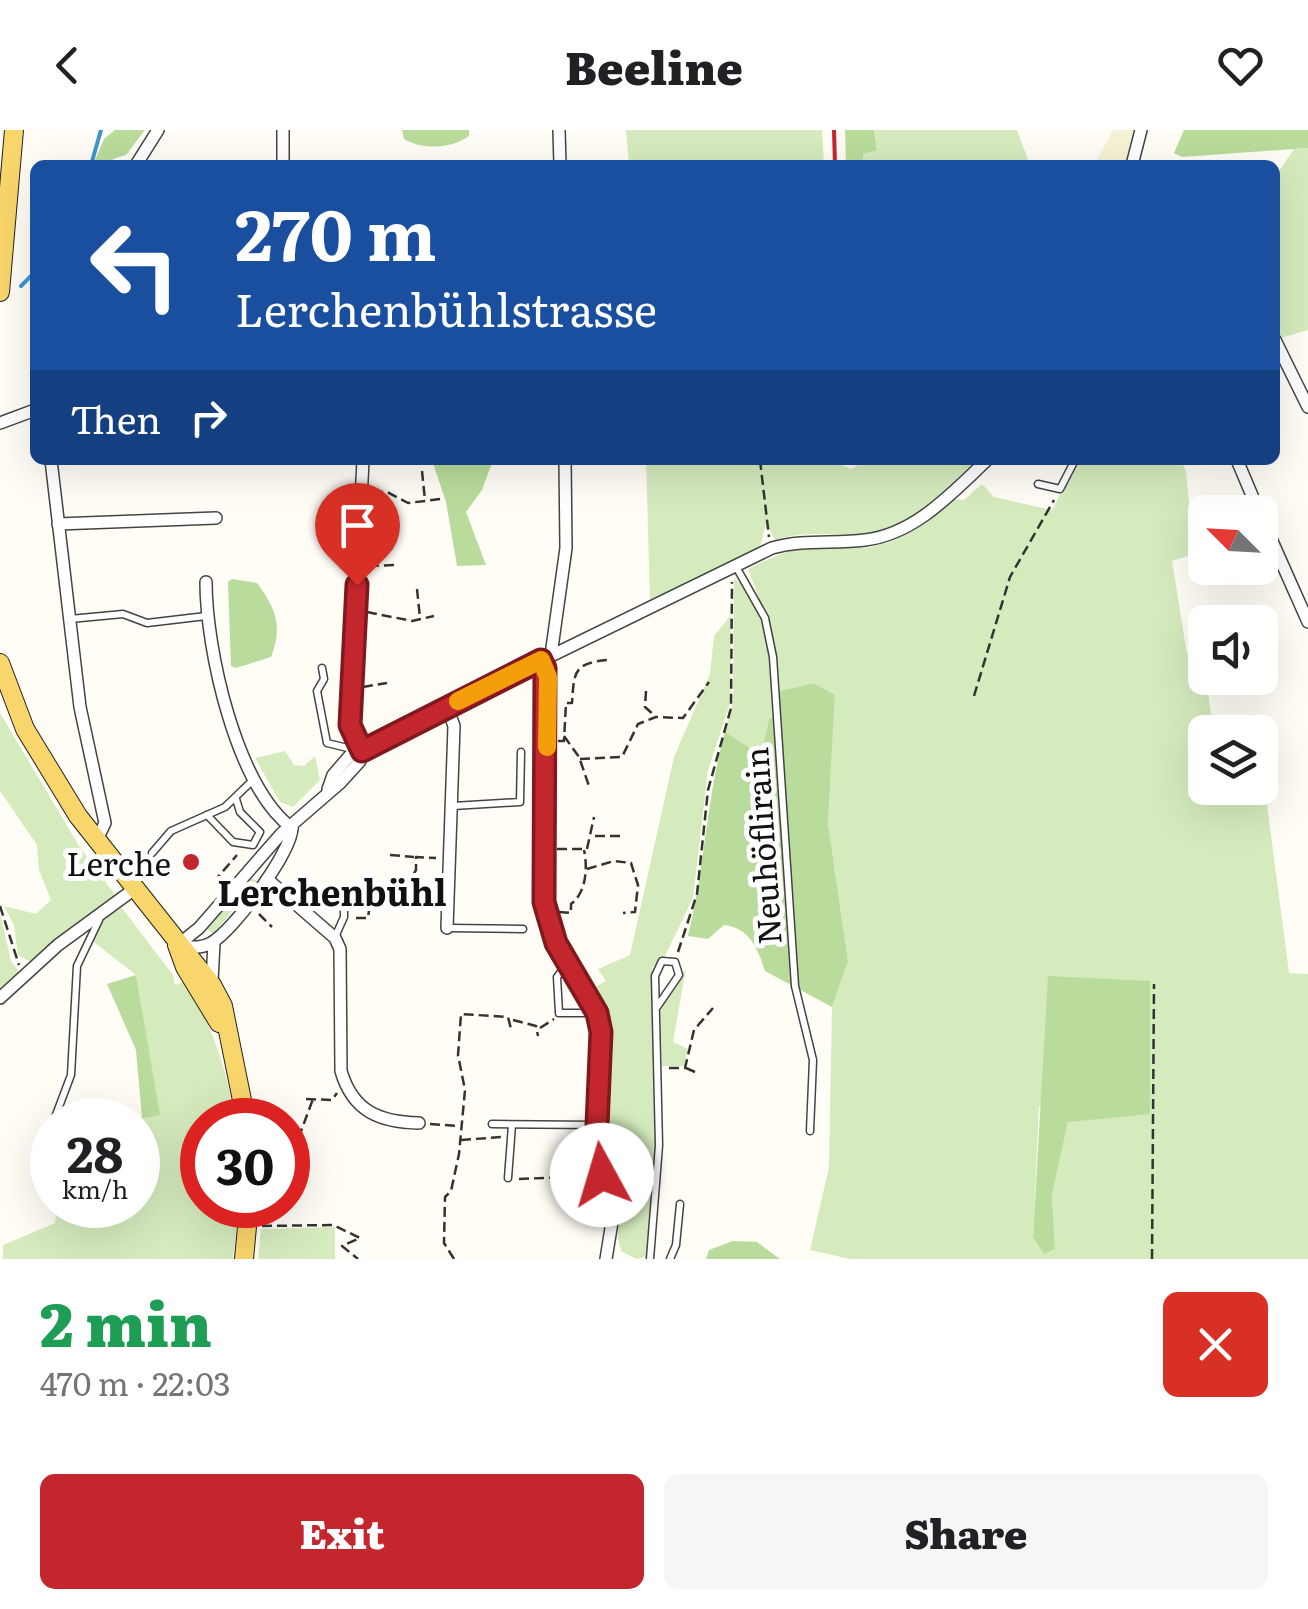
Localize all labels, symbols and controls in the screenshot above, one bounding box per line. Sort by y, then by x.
text: Beeline [565,32,743,99]
icon: back [40,38,95,93]
icon: heart [1213,38,1268,93]
text: 270 m [235,179,437,283]
icon: left [70,200,200,330]
text: Lerchenbühlstrasse [235,274,657,341]
text: Then [70,389,161,446]
icon: right [181,390,236,445]
pin [315,483,400,586]
north arrow [1188,495,1278,585]
map controls [1188,495,1278,805]
icon: arrive [330,498,385,553]
button: sound [1188,605,1278,695]
button: layers [1188,715,1278,805]
street label: Neuhöflirain [730,746,792,946]
place label: Lerche [66,838,171,886]
marker: Lerche [180,851,202,873]
district label: Lerchenbühl [217,865,447,917]
speed limit sign: 30 [180,1098,310,1228]
text: 28 [67,1114,123,1188]
position arrow [550,1123,654,1227]
text: km/h [62,1170,128,1207]
text: 2 min [40,1276,212,1365]
button: close [1163,1292,1268,1397]
text: 470 m · 22:03 [40,1358,231,1406]
button: Exit [40,1474,644,1589]
button: Share [664,1474,1268,1589]

